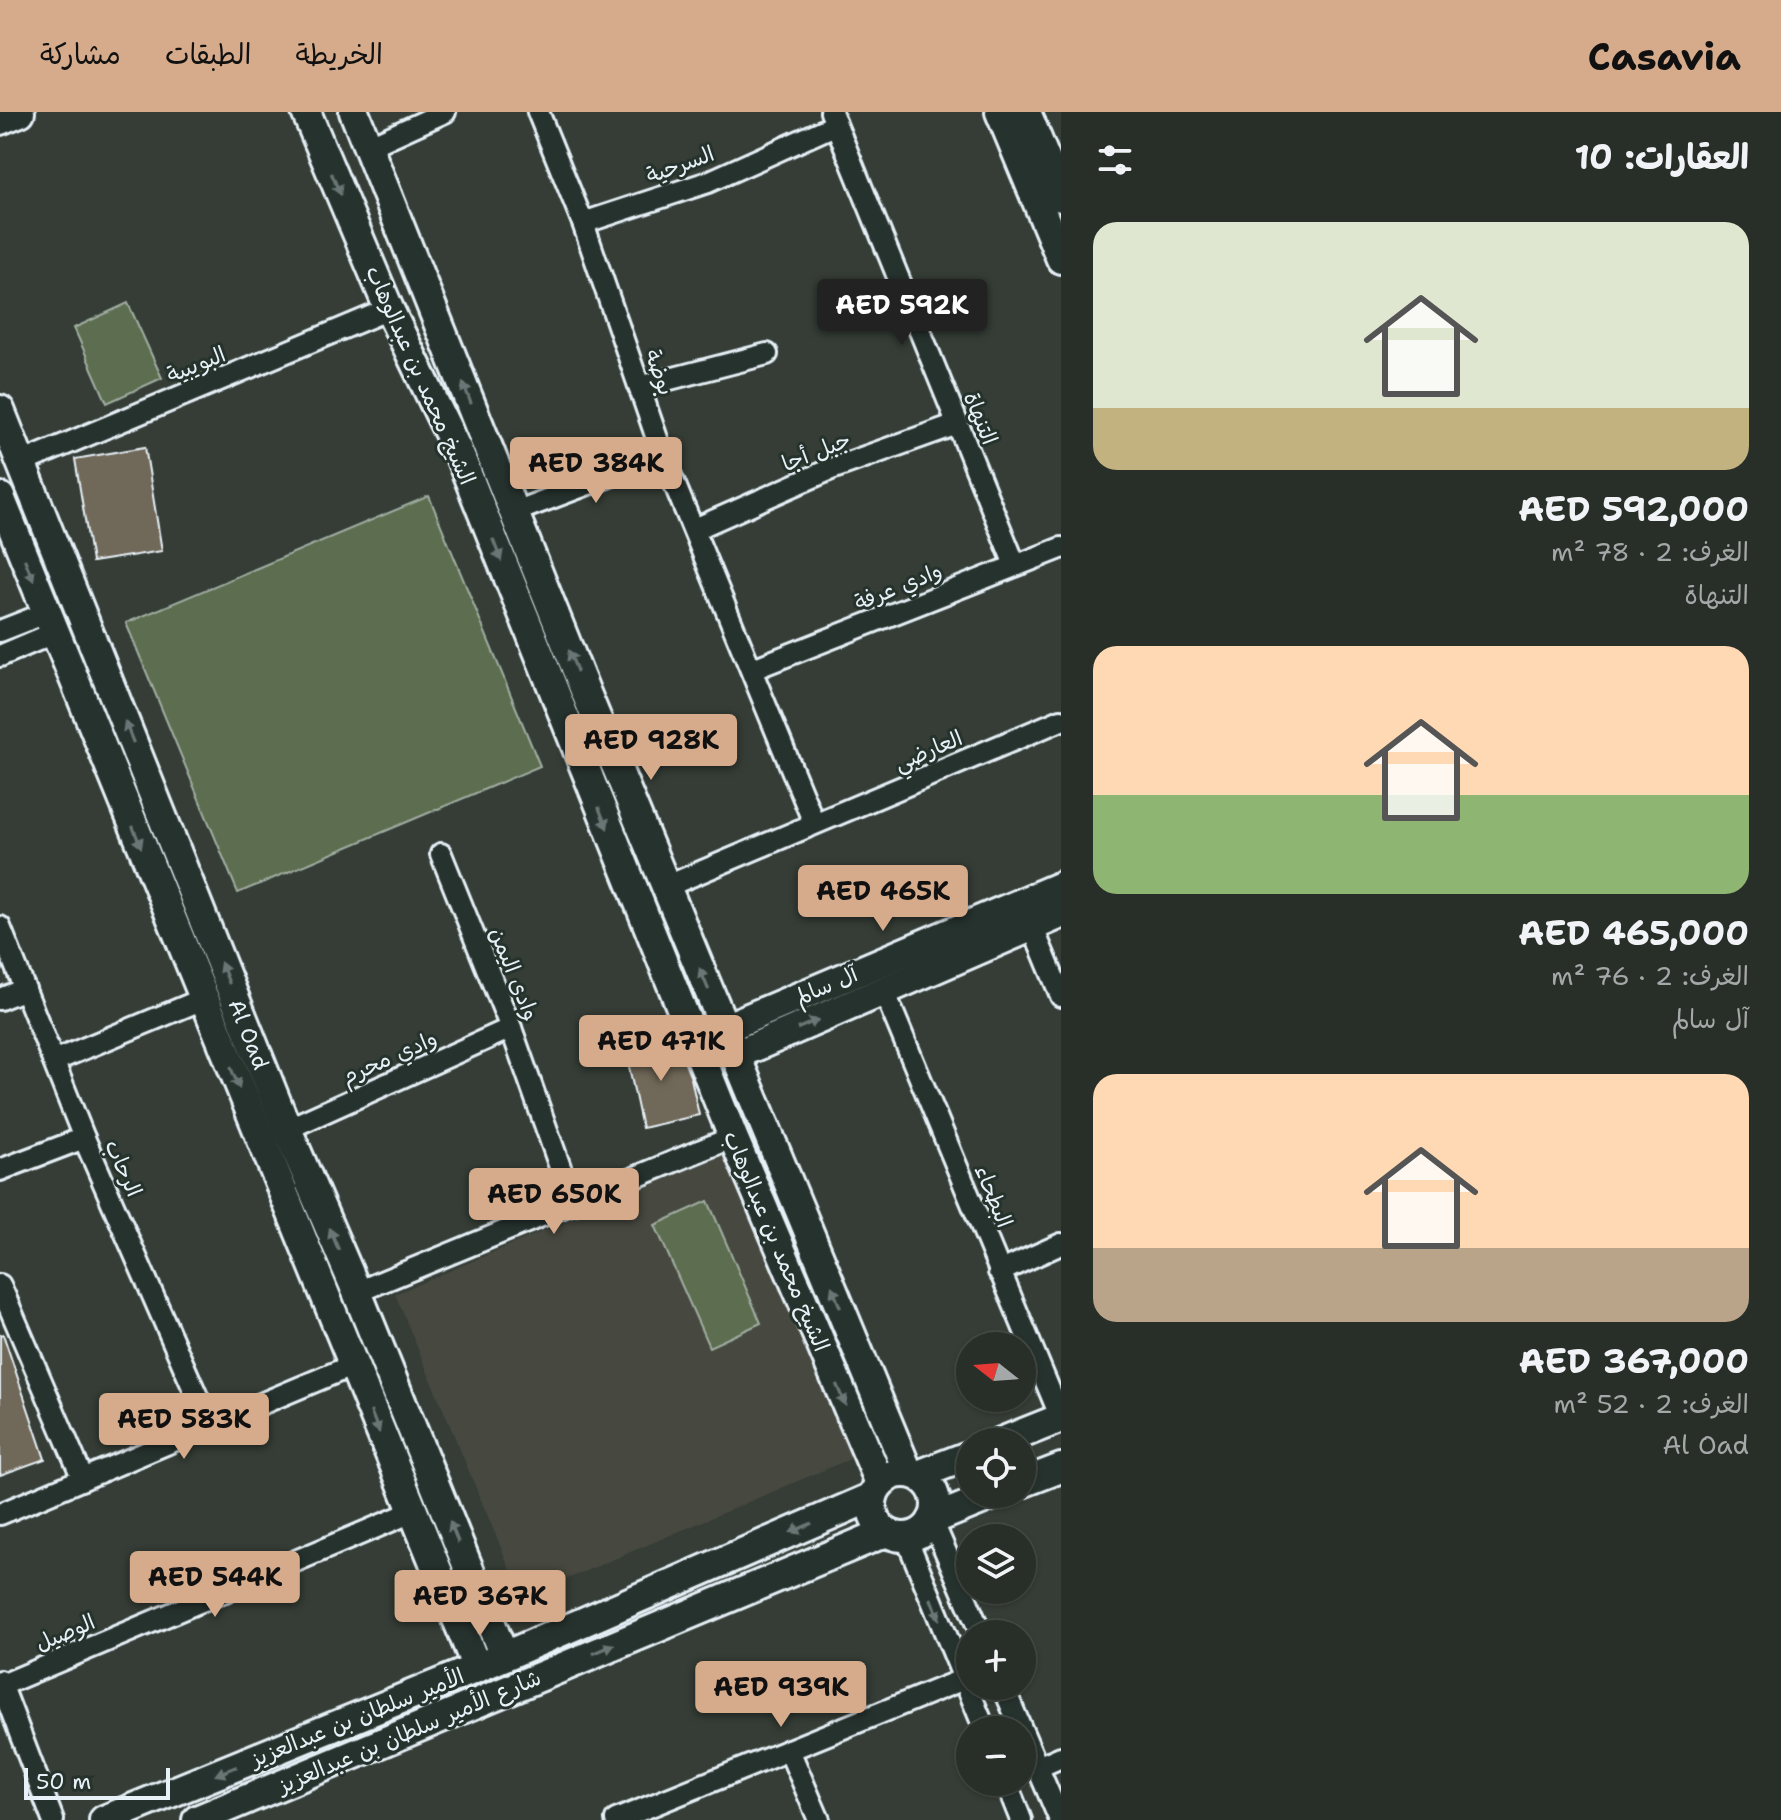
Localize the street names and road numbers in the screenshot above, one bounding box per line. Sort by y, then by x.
street label: السرحية [642,139,718,190]
street label: الشيخ محمد بن عبدالوهاب [358,261,482,490]
street label: البويبية [162,340,230,389]
street label: بوضة [638,345,681,399]
street label: التنهاة [957,387,1004,449]
street label: جبل أجا [778,425,855,478]
street label: وادي عرفة [850,556,947,619]
street label: العارضي [890,723,969,782]
street label: وادى اليمن [483,923,546,1025]
street label: آل سالم [790,959,865,1014]
street label: Al Oad [222,995,276,1074]
street label: وادي محرم [337,1024,443,1094]
street label: الشيخ محمد بن عبدالوهاب [716,1126,836,1356]
street label: الرحاب [98,1135,149,1201]
street label: البطحاء [968,1160,1019,1232]
street label: الوصيل [31,1607,99,1658]
street label: الأمير سلطان بن عبدالعزيز [244,1660,468,1774]
street label: شارع الأمير سلطان بن عبدالعزيز [271,1662,546,1802]

